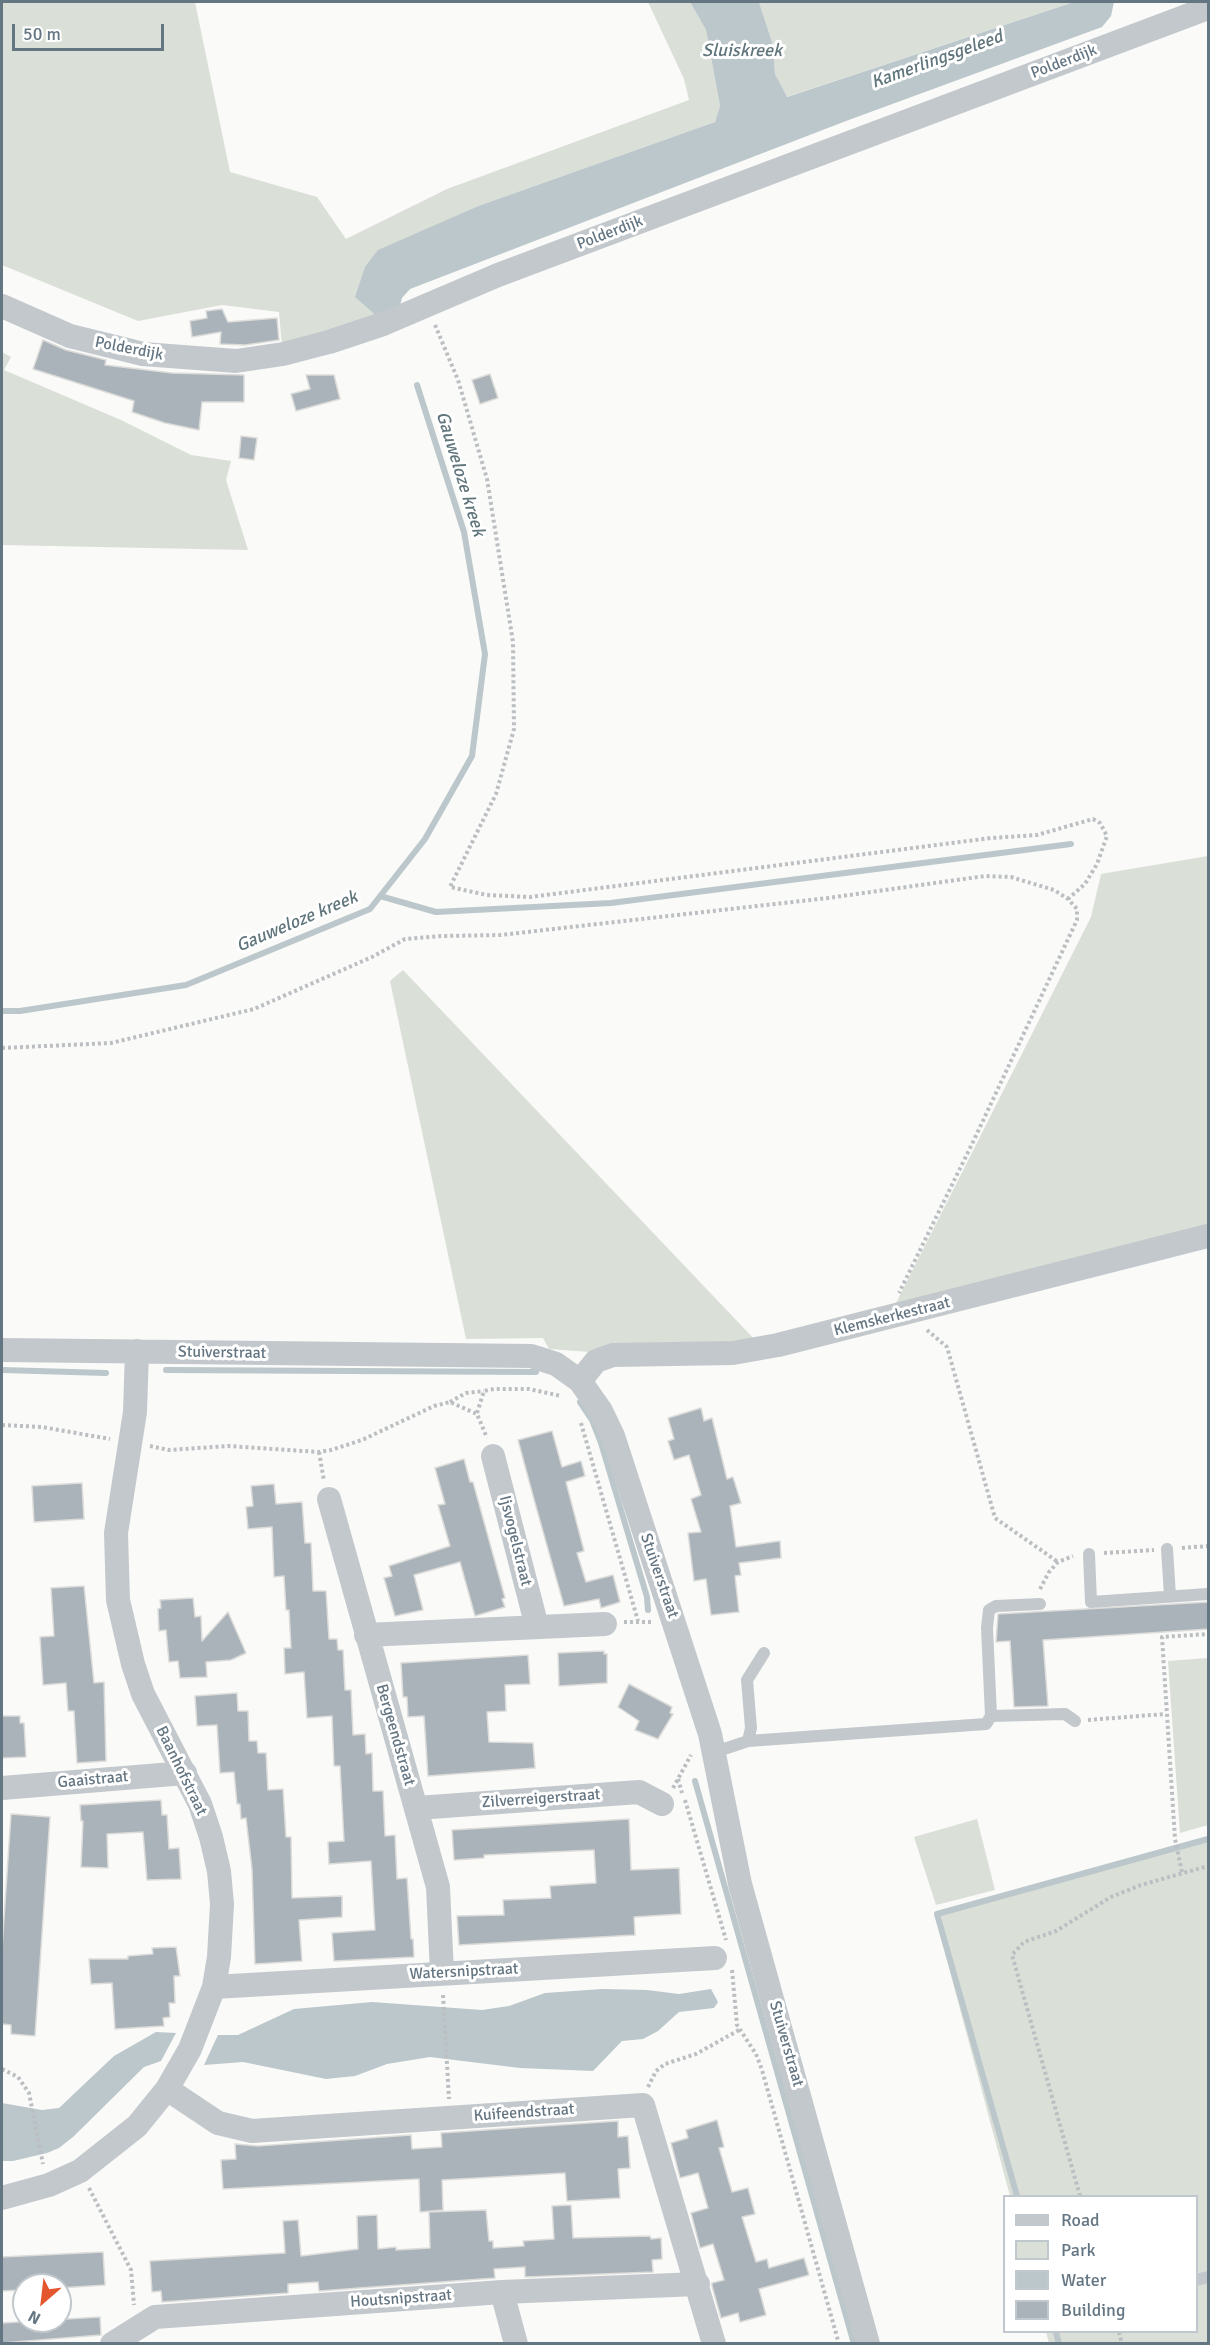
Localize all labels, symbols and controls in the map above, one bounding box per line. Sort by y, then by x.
scale bar [15,12,166,50]
text: 50 m [23,23,61,45]
water label: Kamerlingsgeleed [868,26,1006,94]
water label: Sluiskreek [702,40,782,62]
street label: Polderdijk [1028,41,1100,83]
street label: Polderdijk [574,212,646,254]
street label: Polderdijk [93,333,165,365]
water label: Gauweloze kreek [431,409,489,539]
water label: Gauweloze kreek [233,887,361,957]
street label: Klemskerkestraat [832,1293,952,1341]
street label: Stuiverstraat [178,1343,266,1363]
street label: Ijsvogelstraat [494,1494,536,1588]
street label: Stuiverstraat [636,1531,682,1621]
street label: Bergeendstraat [371,1682,419,1788]
street label: Baanhofstraat [151,1723,211,1819]
street label: Gaaistraat [57,1767,129,1793]
street label: Zilverreigerstraat [481,1785,601,1813]
street label: Watersnipstraat [409,1960,519,1984]
street label: Stuiverstraat [765,1999,807,2089]
street label: Kuifeendstraat [473,2100,575,2126]
legend [1003,2195,1198,2333]
text: Road [1061,2209,1100,2231]
text: Park [1061,2239,1096,2261]
text: Water [1061,2269,1106,2291]
north arrow [12,2273,72,2333]
street label: Houtsnipstraat [349,2286,453,2312]
text: Building [1061,2299,1125,2321]
text: N [25,2306,44,2329]

